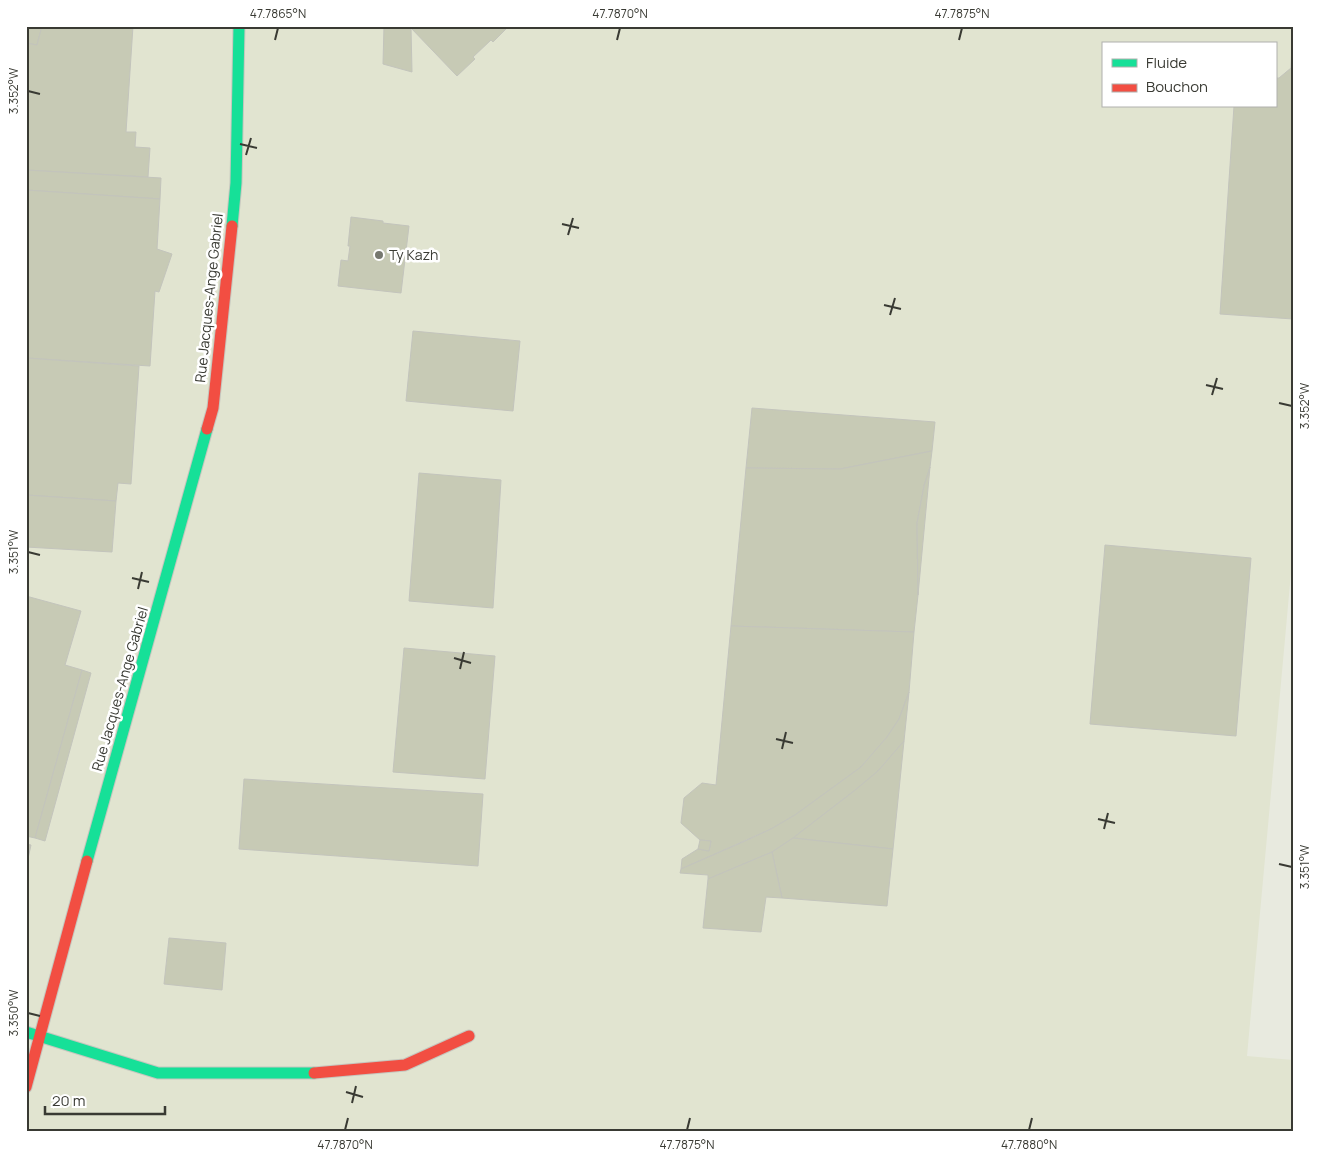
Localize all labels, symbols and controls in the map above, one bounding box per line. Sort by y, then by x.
text: 47.7865°N [250,5,306,22]
text: 47.7870°N [592,5,648,22]
text: 47.7875°N [935,5,989,22]
legend [1102,42,1276,108]
text: Fluide [1146,52,1187,73]
text: 3.352°W [5,67,22,114]
text: Bouchon [1146,76,1208,97]
street label: Rue Jacques-Ange Gabriel [190,212,227,383]
place label: Ty Kazh [389,245,438,264]
marker: Ty Kazh [373,249,385,261]
text: 3.352°W [1296,382,1313,429]
text: 3.351°W [5,529,22,574]
street label: Rue Jacques-Ange Gabriel [87,605,152,773]
text: 3.351°W [1296,844,1313,889]
text: 3.350°W [5,989,22,1037]
scale bar [45,1083,165,1115]
text: 20 m [52,1090,85,1111]
text: 47.7870°N [317,1136,373,1153]
text: 47.7875°N [660,1136,714,1153]
text: 47.7880°N [1001,1136,1057,1153]

